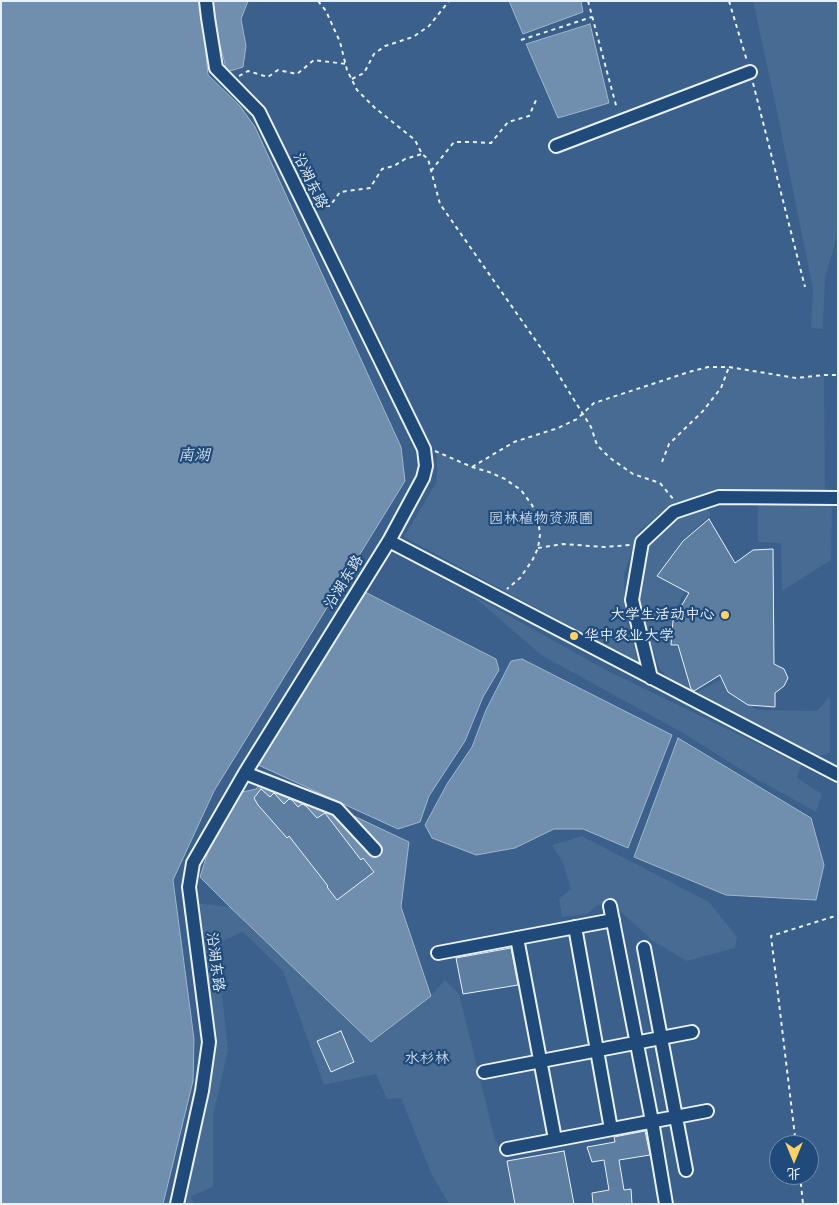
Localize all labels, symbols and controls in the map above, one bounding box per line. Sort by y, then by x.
street label: 沿湖东路 [289,150,331,212]
water label: 南湖 [178,446,210,466]
park label: 园林植物资源圃 [489,510,593,528]
street label: 沿湖东路 [320,552,368,612]
place label: 大学生活动中心 [610,606,715,624]
marker: 大学生活动中心 [719,609,731,621]
place label: 华中农业大学 [584,627,674,645]
marker: 华中农业大学 [568,630,580,642]
street label: 沿湖东路 [202,931,228,993]
park label: 水杉林 [405,1050,449,1068]
north arrow [769,1135,819,1185]
text: 北 [787,1164,801,1185]

